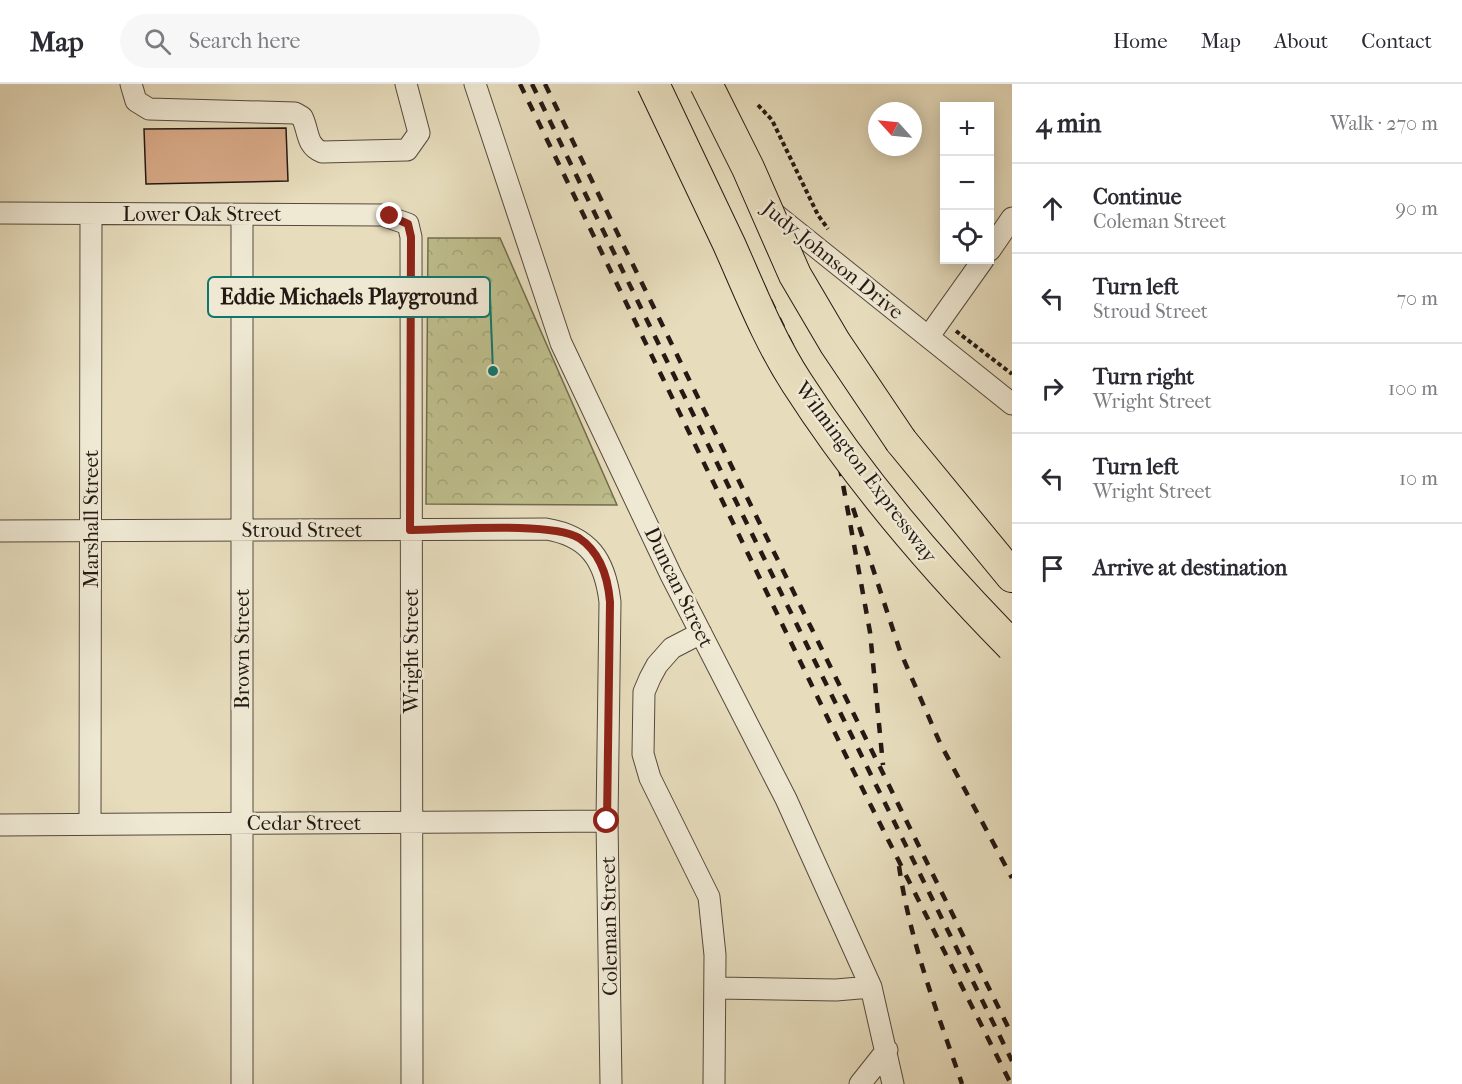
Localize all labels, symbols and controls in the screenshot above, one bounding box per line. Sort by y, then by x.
search box [120,14,540,68]
text: Map [30,25,84,58]
icon: search [141,25,174,58]
text: Search here [189,28,300,54]
text: Home [1113,29,1168,53]
text: Map [1201,29,1241,53]
text: About [1274,29,1328,53]
text: Contact [1361,29,1432,53]
north arrow [868,102,922,156]
map controls [940,102,994,264]
button: + [940,102,994,156]
text: 4 min [1036,108,1101,139]
text: Walk · 270 m [1330,112,1438,135]
button: − [940,156,994,210]
text: Continue [1093,184,1182,210]
icon: ahead [1036,192,1069,225]
street label: Judy Johnson Drive [756,195,908,324]
text: 90 m [1396,197,1438,220]
street label: Lower Oak Street [122,202,282,226]
route end [376,202,402,228]
button: locate [940,210,994,264]
text: Coleman Street [1093,210,1226,233]
text: Turn left [1093,274,1179,300]
callout: Eddie Michaels Playground [208,277,490,317]
icon: left [1036,282,1069,315]
text: Eddie Michaels Playground [220,284,479,310]
text: 70 m [1396,287,1438,310]
text: Stroud Street [1093,300,1208,323]
text: Turn right [1093,364,1194,390]
icon: right [1036,372,1069,405]
street label: Wilmington Expressway [790,376,942,568]
text: 100 m [1388,377,1438,400]
text: Wright Street [1093,390,1212,413]
street label: Marshall Street [79,449,103,588]
text: Turn left [1093,454,1179,480]
icon: left [1036,462,1069,495]
text: 10 m [1399,467,1438,490]
text: Wright Street [1093,480,1212,503]
street label: Stroud Street [242,518,363,542]
street label: Duncan Street [639,523,719,652]
icon: arrive [1036,552,1069,585]
text: Arrive at destination [1093,555,1287,581]
street label: Brown Street [230,588,254,709]
street label: Wright Street [399,588,423,714]
route start [593,807,619,833]
street label: Cedar Street [247,811,362,835]
street label: Coleman Street [596,855,622,996]

